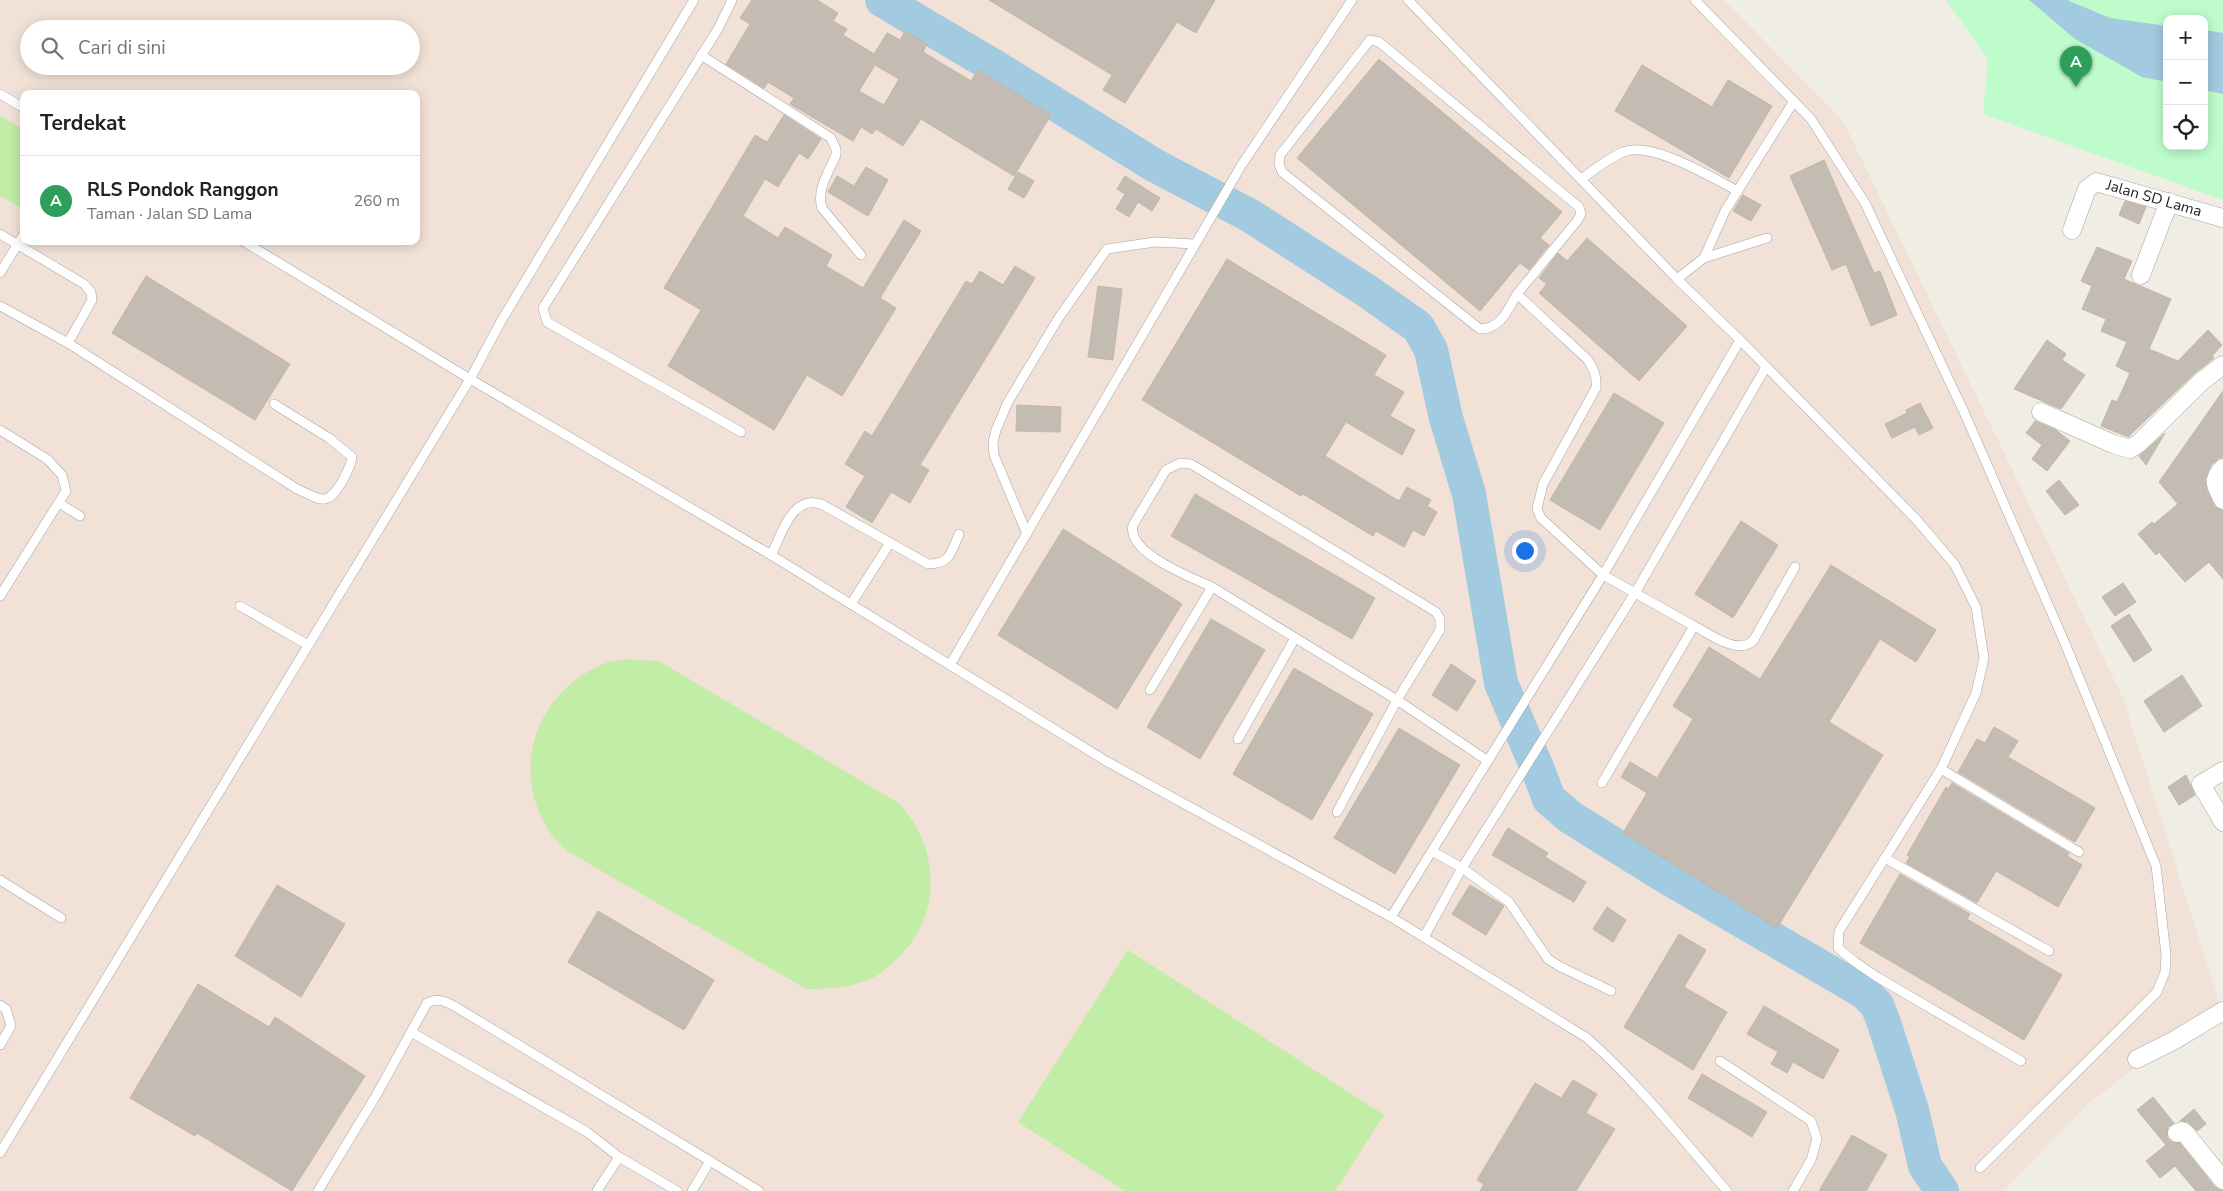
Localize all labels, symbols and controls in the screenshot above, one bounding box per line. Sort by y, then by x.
map controls [2163,15,2208,150]
button: + [2163,15,2208,60]
search box [20,20,420,75]
icon: search [38,34,66,62]
text: Cari di sini [78,35,166,61]
pin: A [2060,46,2092,87]
button: − [2163,60,2208,105]
button: locate [2163,105,2208,150]
text: Terdekat [40,109,126,137]
street label: Jalan SD Lama [2103,175,2204,221]
text: RLS Pondok Ranggon [87,177,279,203]
text: A [50,190,62,212]
text: 260 m [353,190,400,212]
text: Taman · Jalan SD Lama [87,203,252,225]
your location [1512,538,1538,564]

